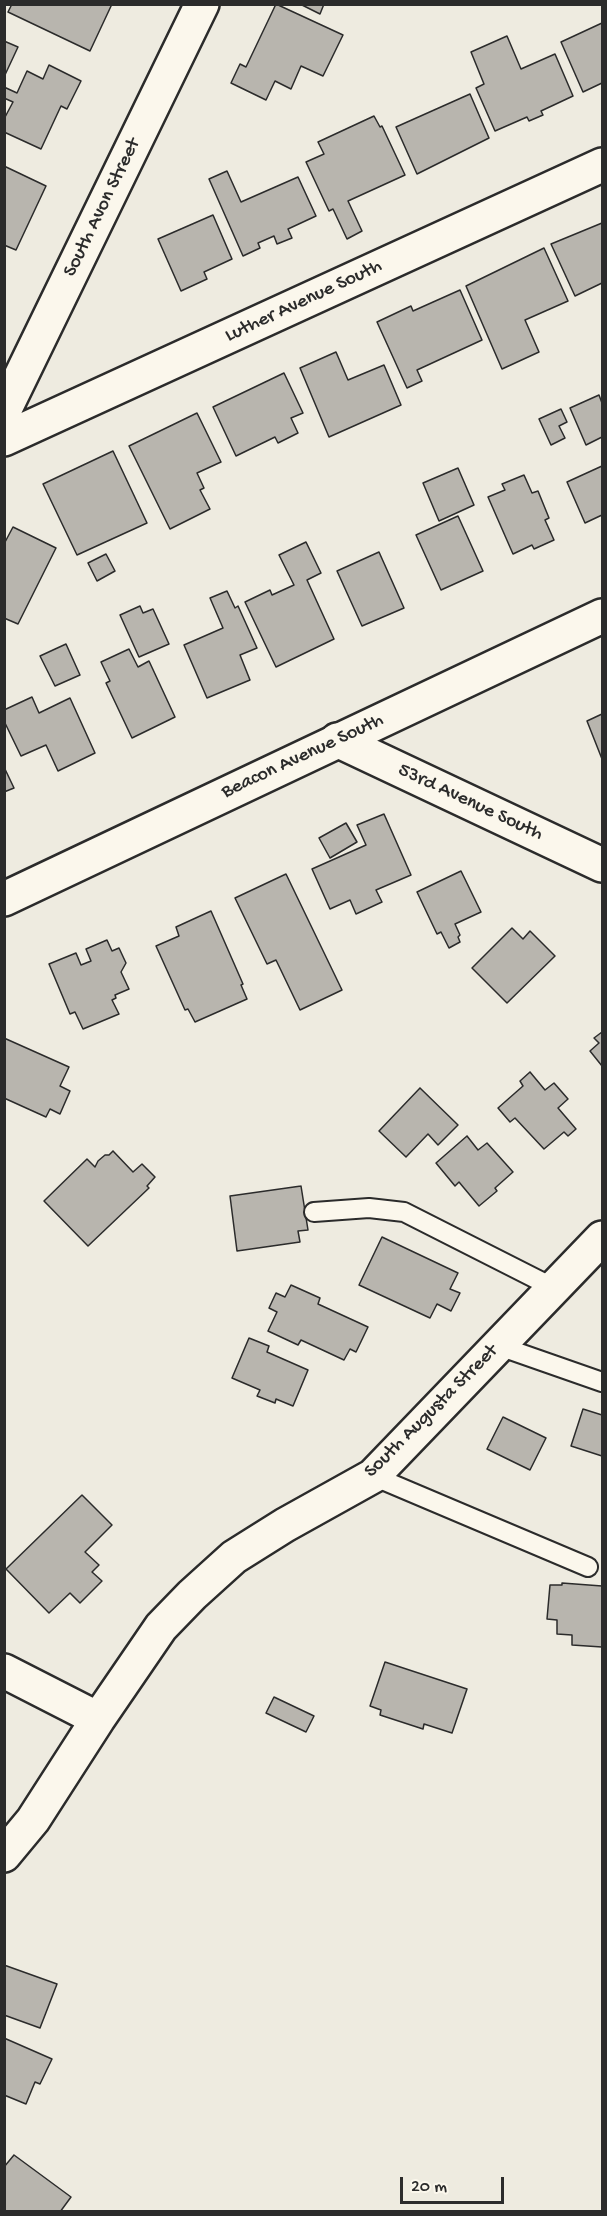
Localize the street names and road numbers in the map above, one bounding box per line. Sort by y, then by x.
street label: South Avon Street [59,135,147,281]
street label: Luther Avenue South [222,255,386,349]
street label: Beacon Avenue South [218,709,388,805]
street label: 53rd Avenue South [394,759,546,847]
street label: South Augusta Street [360,1340,504,1484]

